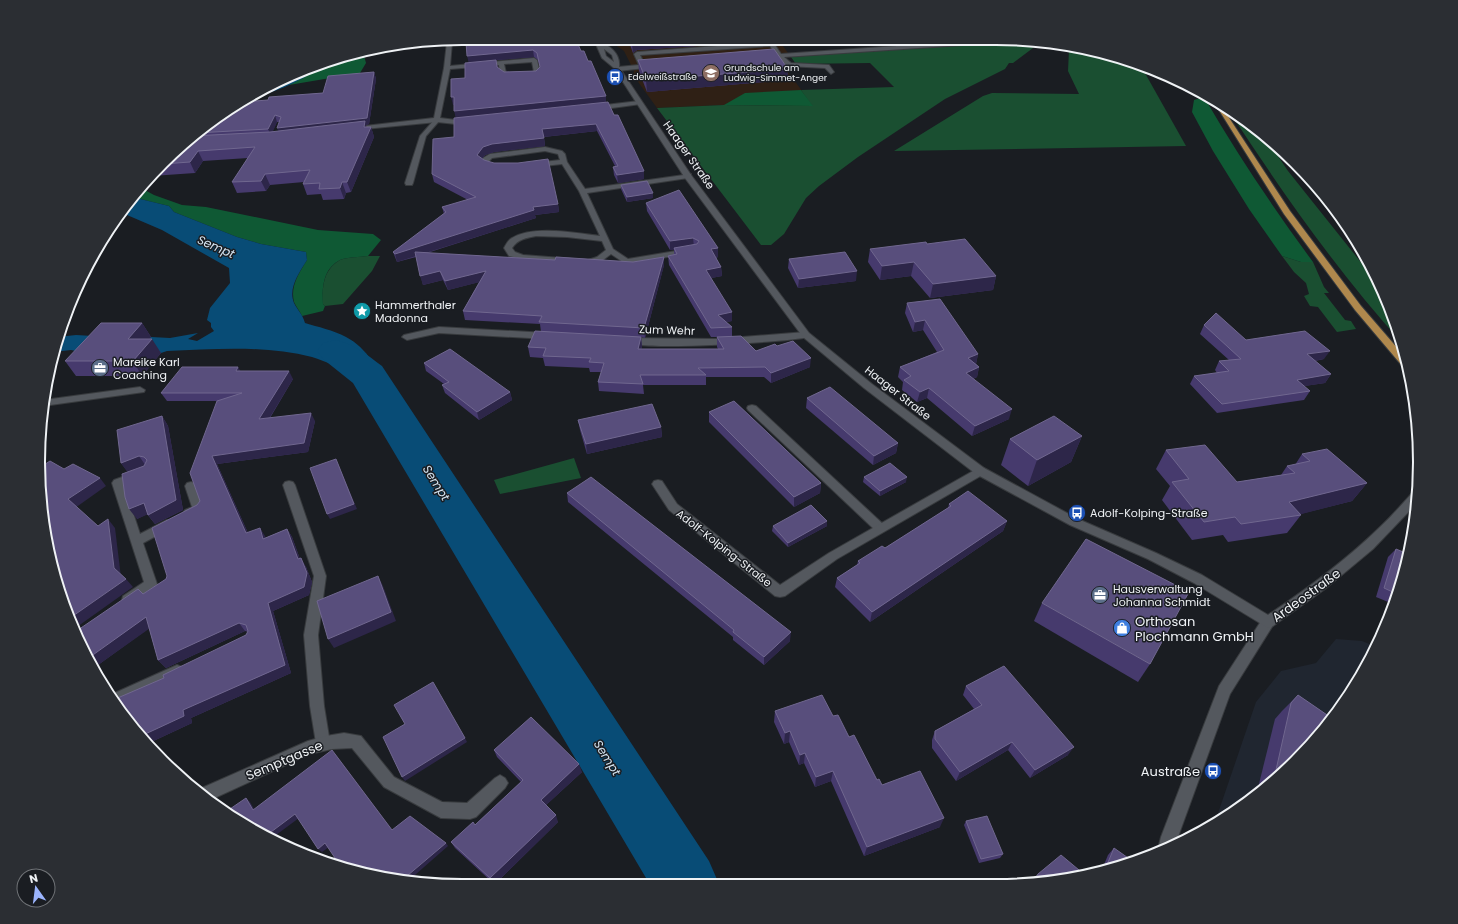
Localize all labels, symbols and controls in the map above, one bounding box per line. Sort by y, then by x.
place label: Grundschule am Ludwig-Simmet-Anger [724,62,828,84]
school or university icon: Grundschule am Ludwig-Simmet-Anger [701,63,721,83]
bus stop icon: Edelweißstraße [605,67,625,87]
place label: Edelweißstraße [628,71,697,83]
street label: Haager Straße [659,118,719,193]
water label: Sempt [195,231,238,263]
place label: Hammerthaler Madonna [375,297,456,326]
place icon: Hammerthaler Madonna [352,301,372,321]
street label: Zum Wehr [639,321,695,339]
place label: Mareike Karl Coaching [113,354,180,383]
office icon: Mareike Karl Coaching [90,358,110,378]
street label: Haager Straße [862,362,935,424]
water label: Sempt [419,462,454,504]
bus stop icon: Adolf-Kolping-Straße [1067,503,1087,523]
street label: Adolf-Kolping-Straße [673,505,775,591]
place label: Adolf-Kolping-Straße [1090,505,1208,521]
street label: Ardeostraße [1268,564,1345,627]
place label: Hausverwaltung Johanna Schmidt [1113,581,1210,610]
office icon: Hausverwaltung Johanna Schmidt [1090,585,1110,605]
place label: Orthosan Plochmann GmbH [1135,612,1254,646]
shop icon: Orthosan Plochmann GmbH [1112,618,1132,638]
street label: Semptgasse [243,736,326,785]
water label: Sempt [590,737,625,779]
bus stop icon: Austraße [1203,761,1223,781]
place label: Austraße [1141,762,1200,781]
north arrow [16,868,56,908]
text: N [28,870,40,887]

